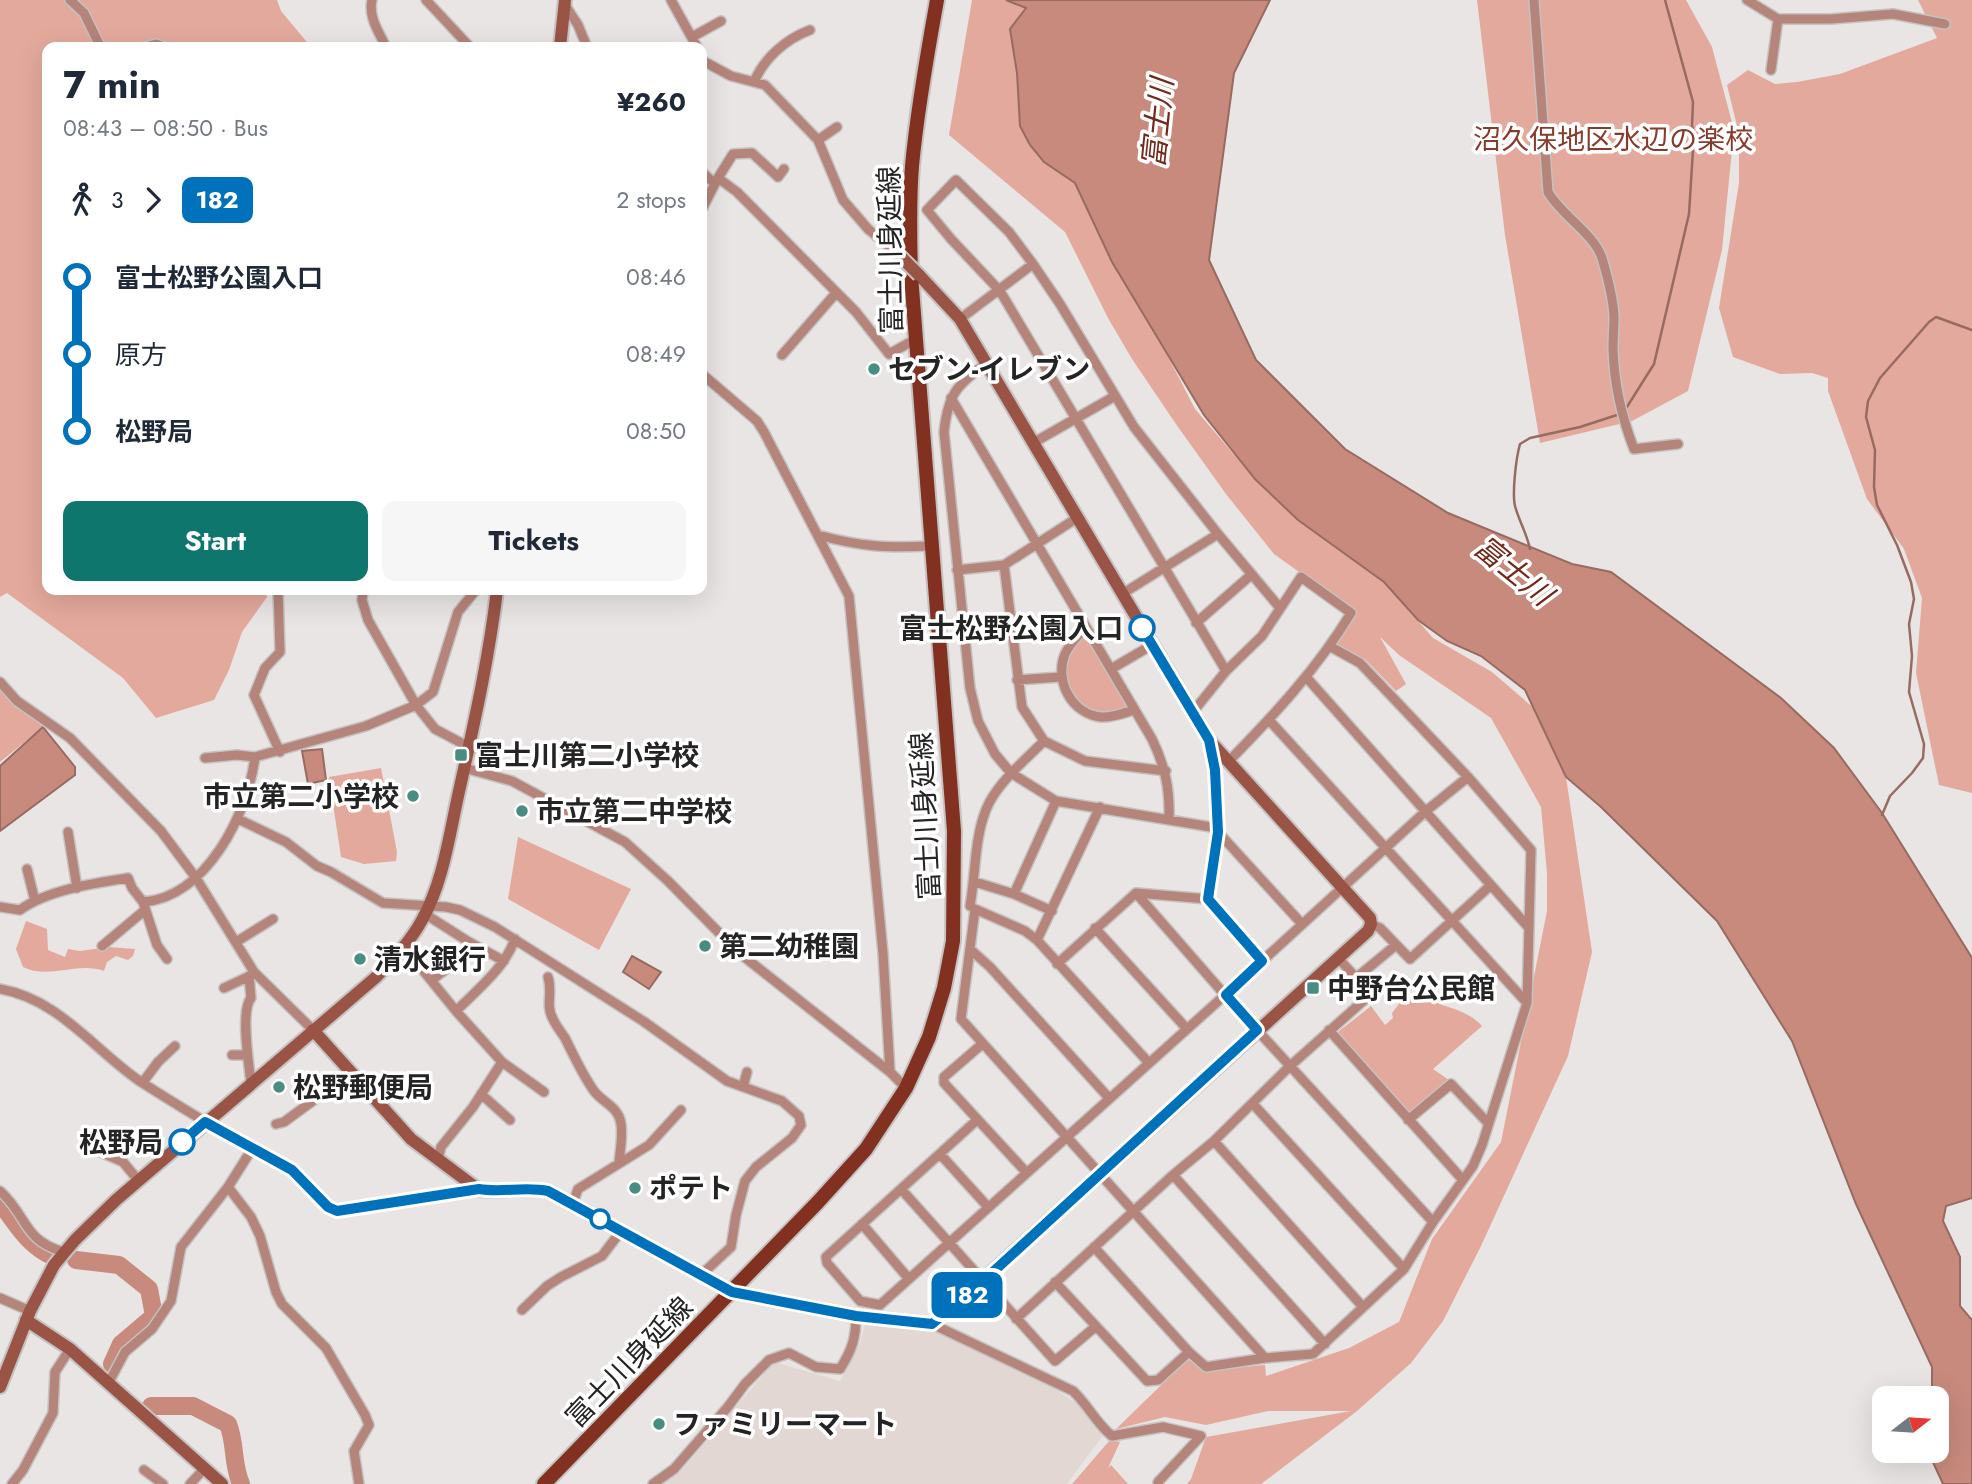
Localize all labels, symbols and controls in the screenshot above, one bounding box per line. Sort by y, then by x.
text: 7 min [63,57,161,112]
water label: 富士川 [1131,73,1184,170]
text: ¥260 [617,83,686,121]
text: 08:43 – 08:50 · Bus [63,111,268,145]
park label: 沼久保地区水辺の楽校 [1473,119,1753,160]
street label: 富士川身延線 [869,166,912,334]
icon: walk [63,181,101,219]
icon: forward [134,181,172,219]
text: 182 [196,182,239,217]
text: 3 [111,183,124,217]
text: 2 stops [616,183,686,217]
text: 富士松野公園入口 [115,259,323,297]
text: 08:46 [626,260,686,294]
text: 原方 [115,336,167,374]
text: 08:49 [626,337,686,371]
place label: セブン-イレブン [888,349,1090,390]
marker: セブン-イレブン [866,361,882,377]
text: 松野局 [115,413,193,451]
text: 08:50 [626,414,686,448]
button: Start [63,501,368,581]
button: Tickets [382,501,686,581]
water label: 富士川 [1465,526,1564,618]
place label: 富士松野公園入口 [899,608,1123,649]
marker: 富士松野公園入口 [1129,615,1155,641]
street label: 富士川身延線 [901,731,950,901]
place label: 富士川第二小学校 [475,735,699,776]
marker: 富士川第二小学校 [453,747,469,763]
place label: 市立第二小学校 [203,776,399,817]
marker: 市立第二小学校 [405,788,421,804]
place label: 市立第二中学校 [536,791,732,832]
marker: 市立第二中学校 [514,803,530,819]
place label: 第二幼稚園 [719,926,859,967]
marker: 第二幼稚園 [697,938,713,954]
place label: 清水銀行 [374,939,486,980]
marker: 清水銀行 [352,951,368,967]
place label: 中野台公民館 [1327,968,1495,1009]
marker: 中野台公民館 [1305,980,1321,996]
place label: 松野郵便局 [293,1067,433,1108]
marker: 松野郵便局 [271,1079,287,1095]
place label: 松野局 [79,1122,163,1163]
marker: 松野局 [169,1129,195,1155]
place label: ポテト [649,1168,733,1209]
marker: ポテト [627,1180,643,1196]
unlabelled marker [590,1209,610,1229]
line badge: 182 [927,1272,1007,1318]
text: 182 [945,1277,989,1312]
street label: 富士川身延線 [556,1288,702,1437]
north arrow [1872,1386,1950,1463]
map controls [1872,1386,1949,1463]
place label: ファミリーマート [673,1404,897,1445]
marker: ファミリーマート [651,1416,667,1432]

